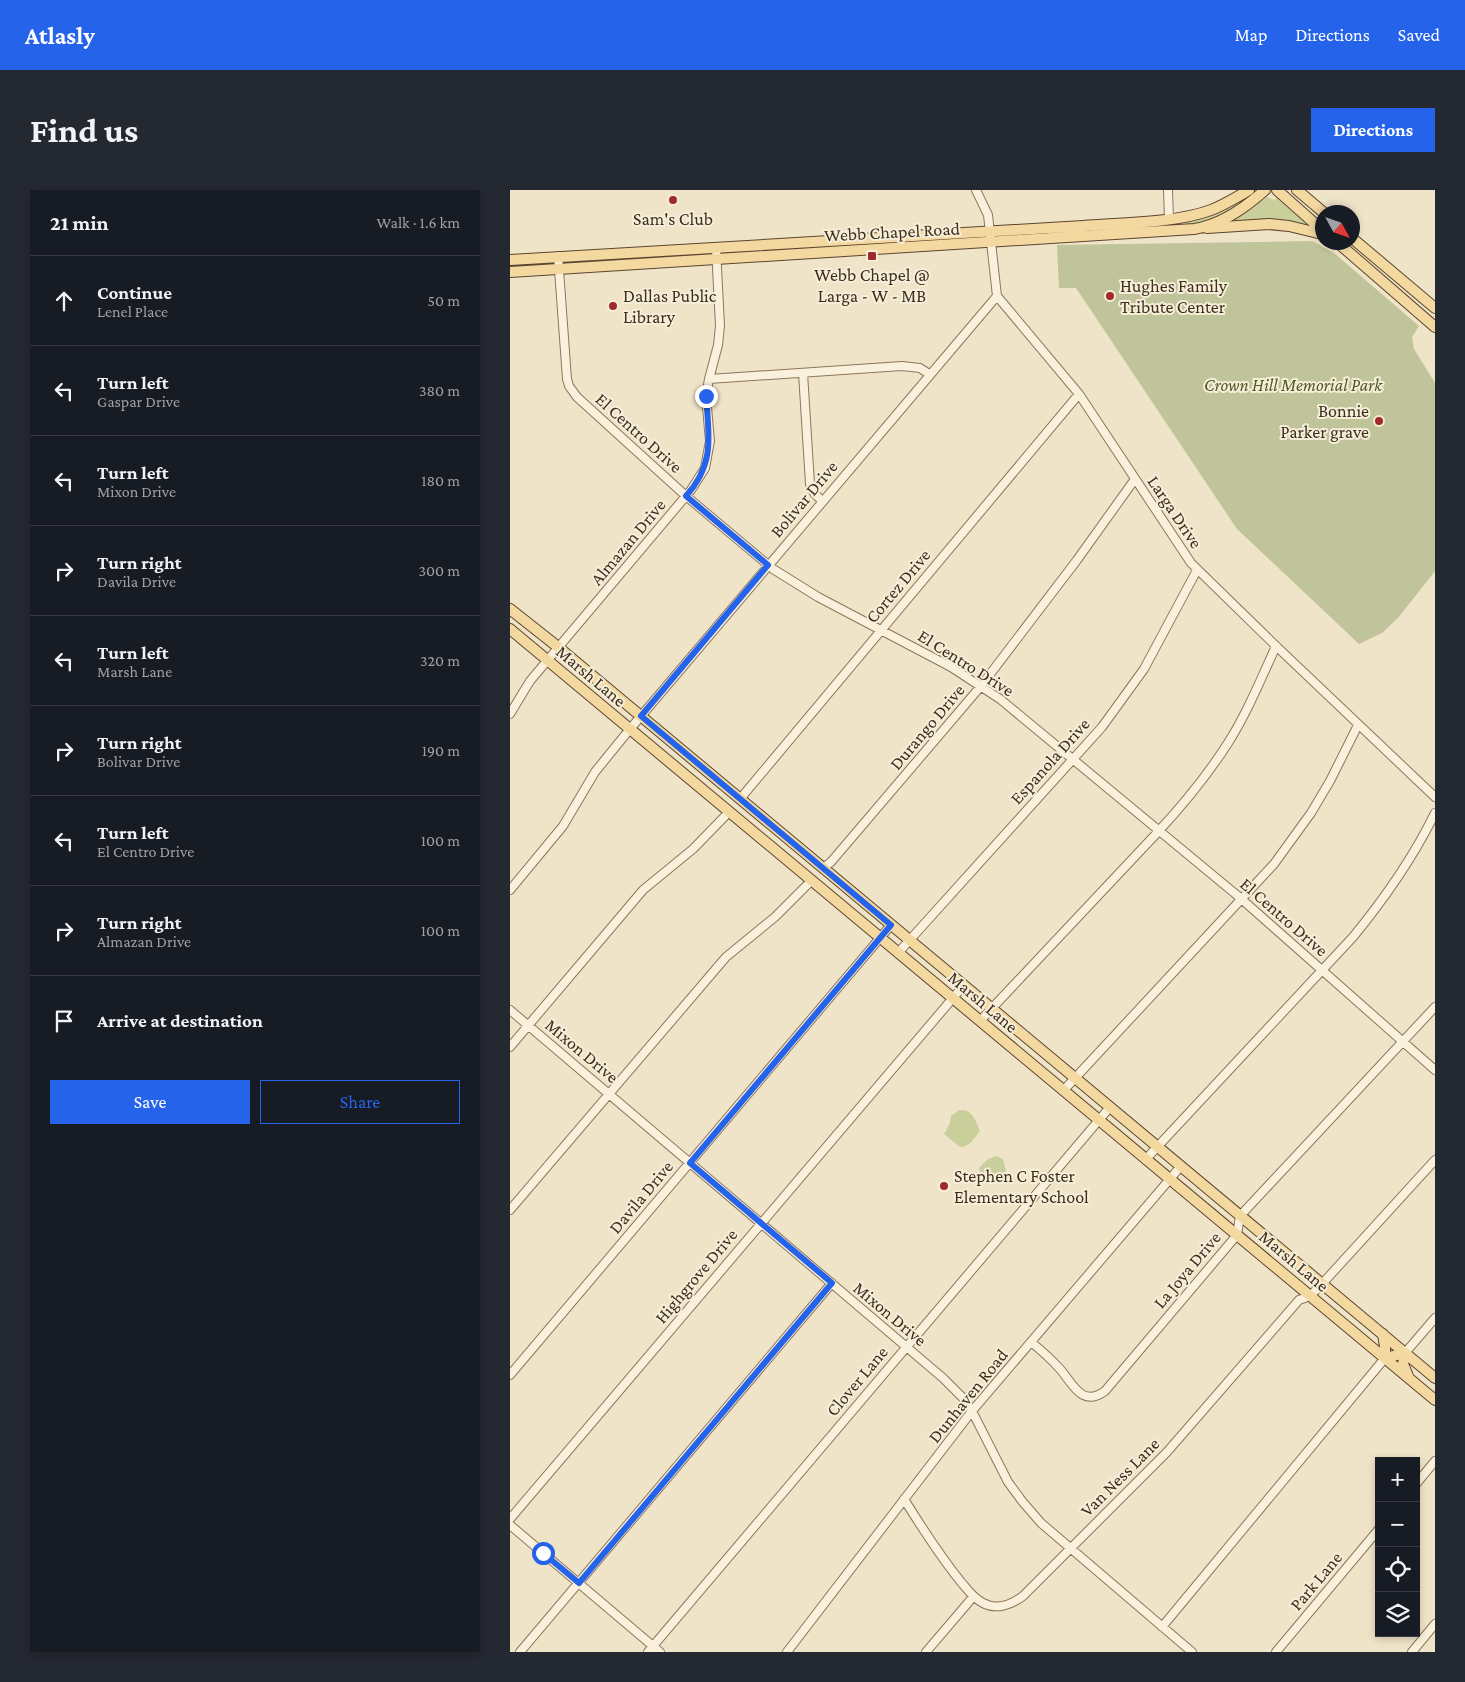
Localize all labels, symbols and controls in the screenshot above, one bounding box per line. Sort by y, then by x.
text: Atlasly [25,22,95,49]
text: Map [1235,25,1267,45]
text: Directions [1295,25,1370,45]
text: Saved [1398,25,1440,45]
button: Directions [1311,108,1435,152]
text: Find us [30,111,138,150]
marker: Sam's Club [667,194,679,206]
north arrow [1315,205,1360,250]
place label: Sam's Club [633,209,713,229]
text: 21 min [50,211,109,235]
text: Walk · 1.6 km [377,214,460,231]
street label: Webb Chapel Road [824,218,961,246]
marker: Webb Chapel @ Larga - W - MB [866,250,878,262]
place label: Webb Chapel @ Larga - W - MB [814,265,930,306]
place label: Hughes Family Tribute Center [1120,276,1228,317]
text: Continue [97,282,172,303]
place label: Dallas Public Library [623,286,717,327]
icon: ahead [50,287,78,315]
marker: Hughes Family Tribute Center [1104,290,1116,302]
text: 50 m [428,292,460,309]
marker: Dallas Public Library [607,300,619,312]
text: Lenel Place [97,303,168,320]
text: Turn left [97,372,169,393]
park label: Crown Hill Memorial Park [1204,375,1383,395]
icon: left [50,377,78,405]
text: 380 m [419,382,460,399]
route end [695,385,718,408]
street label: El Centro Drive [592,389,686,477]
text: Gaspar Drive [97,393,180,410]
place label: Bonnie Parker grave [1280,401,1369,442]
marker: Bonnie Parker grave [1373,415,1385,427]
street label: Bolivar Drive [766,457,842,541]
text: Turn left [97,462,169,483]
icon: left [50,467,78,495]
text: 180 m [421,472,460,489]
street label: Larga Drive [1144,472,1207,552]
text: Mixon Drive [97,483,176,500]
street label: Almazan Drive [586,495,670,589]
street label: Cortez Drive [861,545,935,627]
text: Turn right [97,552,182,573]
icon: right [50,557,78,585]
text: 300 m [418,562,460,579]
text: Davila Drive [97,573,176,590]
street label: El Centro Drive [914,626,1018,701]
street label: Marsh Lane [552,641,630,711]
text: Turn left [97,642,169,663]
icon: left [50,647,78,675]
text: 320 m [420,652,460,669]
text: Marsh Lane [97,663,172,680]
street label: Durango Drive [885,680,969,774]
street label: Espanola Drive [1006,714,1094,808]
text: Turn right [97,732,182,753]
icon: right [50,737,78,765]
text: 190 m [422,742,460,759]
text: Bolivar Drive [97,753,180,770]
text: Turn left [97,822,169,843]
icon: left [50,827,78,855]
text: 100 m [421,832,460,849]
text: El Centro Drive [97,843,194,860]
street label: El Centro Drive [1236,874,1332,960]
text: Turn right [97,912,182,933]
icon: right [50,917,78,945]
text: 100 m [421,922,460,939]
text: Almazan Drive [97,933,191,950]
street label: Marsh Lane [944,967,1022,1037]
icon: arrive [50,1007,78,1035]
text: Arrive at destination [97,1010,263,1031]
street label: Mixon Drive [542,1015,623,1087]
button: Save [50,1080,250,1124]
button: Share [260,1080,460,1124]
street label: Davila Drive [605,1156,677,1237]
place label: Stephen C Foster Elementary School [954,1166,1089,1207]
marker: Stephen C Foster Elementary School [938,1180,950,1192]
street label: Highgrove Drive [651,1225,741,1327]
street label: Marsh Lane [1255,1226,1333,1296]
street label: La Joya Drive [1149,1228,1225,1312]
street label: Mixon Drive [850,1278,931,1350]
street label: Clover Lane [822,1342,892,1420]
street label: Dunhaven Road [924,1345,1012,1447]
street label: Van Ness Lane [1077,1433,1164,1520]
map controls [1375,1457,1420,1637]
button: + [1375,1457,1420,1502]
button: − [1375,1502,1420,1547]
route start [532,1542,555,1565]
button: locate [1375,1547,1420,1592]
street label: Park Lane [1286,1548,1346,1614]
button: layers [1375,1592,1420,1637]

